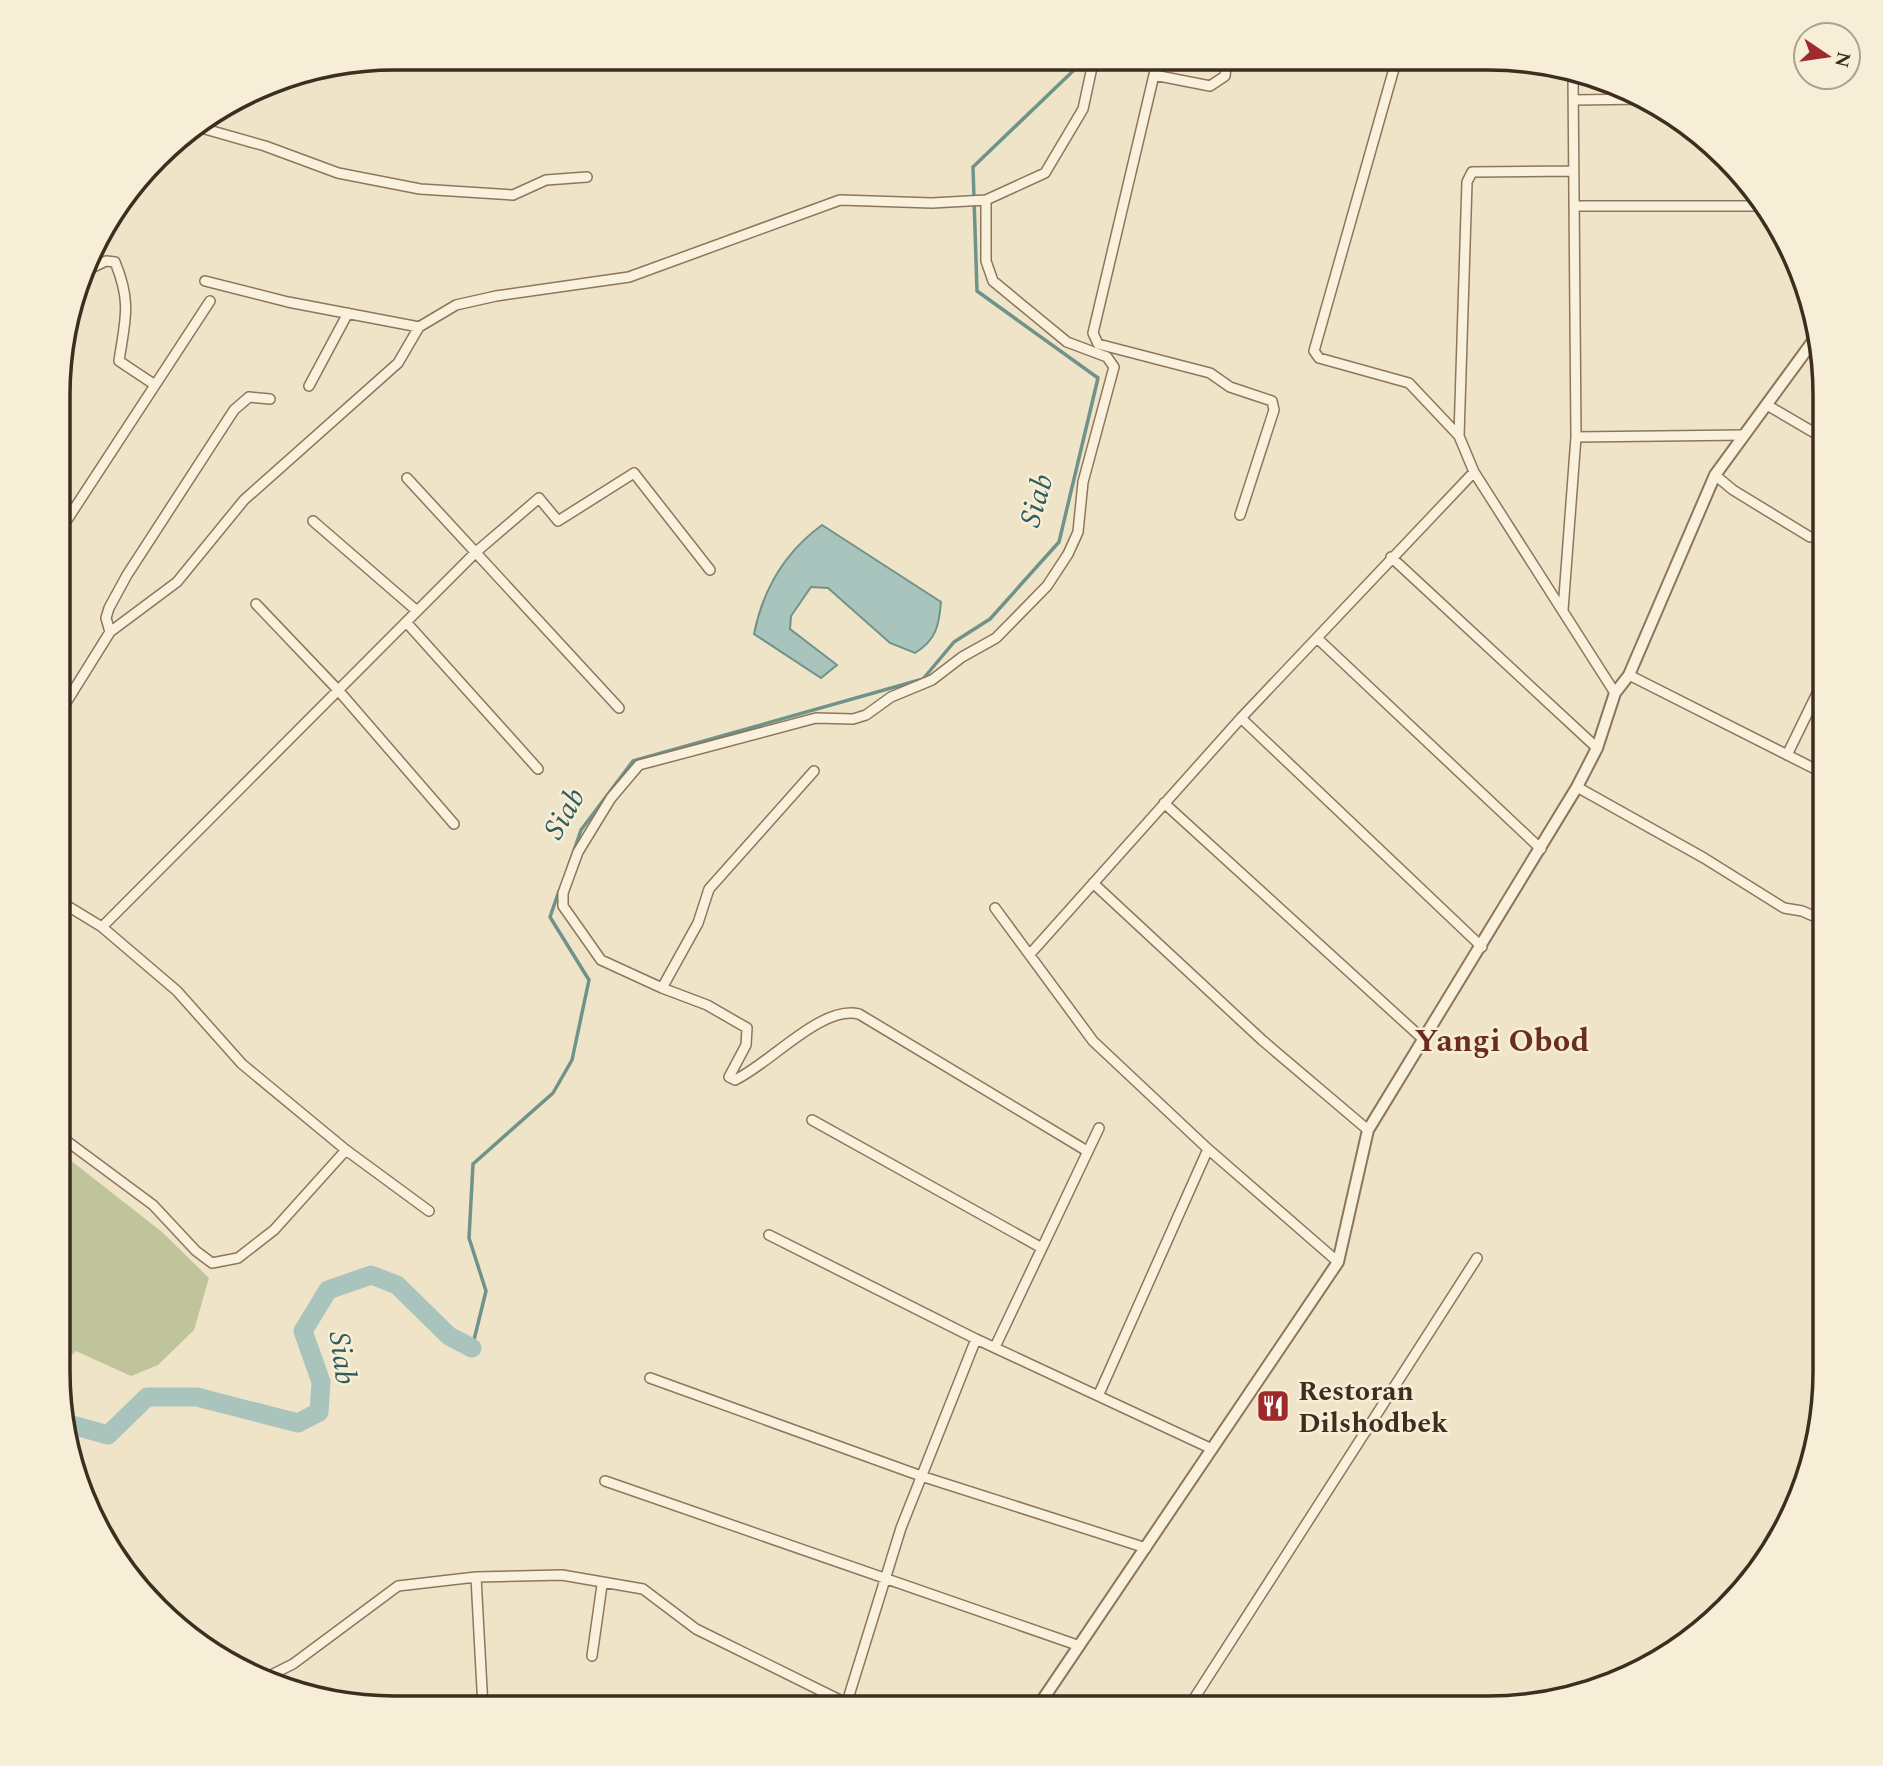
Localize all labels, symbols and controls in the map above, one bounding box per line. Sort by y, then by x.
north arrow [1792,21,1862,91]
text: N [1826,49,1858,70]
water label: Siab [1008,468,1066,532]
water label: Siab [532,779,598,848]
district label: Yangi Obod [1415,1017,1589,1066]
water label: Siab [316,1329,368,1388]
place label: Restoran Dilshodbek [1298,1370,1448,1445]
restaurant icon: Restoran Dilshodbek [1254,1387,1292,1425]

